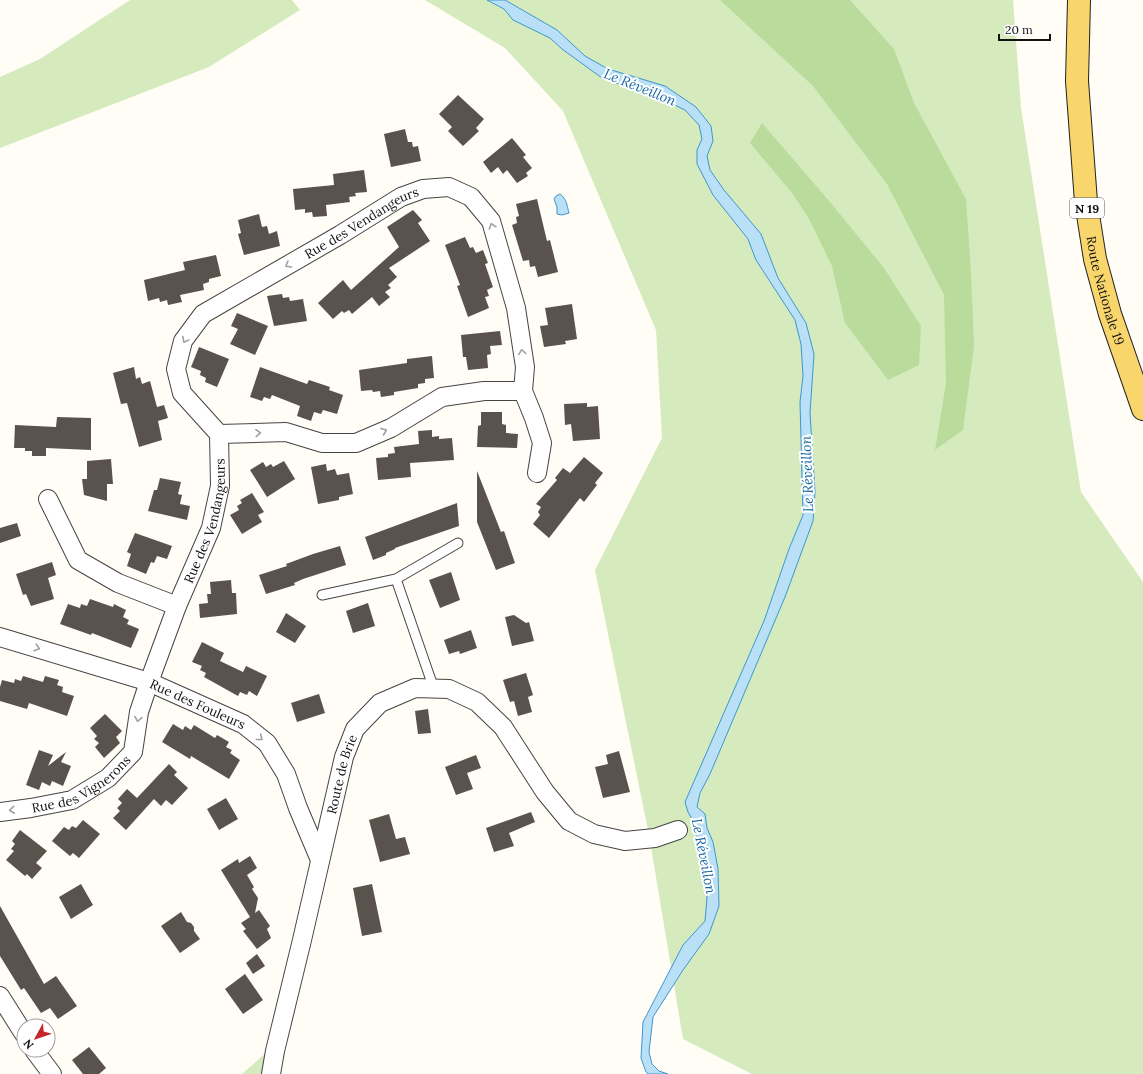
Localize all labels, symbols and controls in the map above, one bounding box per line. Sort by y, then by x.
scale bar [999,16,1050,42]
text: 20 m [1005,22,1033,37]
water label: Le Réveillon [601,64,679,110]
street label: Rue des Vendangeurs [301,183,421,262]
road number: N 19 [1070,198,1104,218]
one-way arrow [488,223,497,230]
street label: Route Nationale 19 [1083,235,1129,347]
one-way arrow [285,260,292,267]
one-way arrow [182,336,190,343]
one-way arrow [518,349,527,355]
one-way arrow [255,428,261,437]
one-way arrow [381,428,388,436]
water label: Le Réveillon [797,435,817,512]
street label: Rue des Vendangeurs [180,458,229,586]
one-way arrow [34,643,41,652]
street label: Rue des Fouleurs [147,675,248,733]
one-way arrow [134,716,143,722]
street label: Route de Brie [323,732,360,816]
one-way arrow [256,733,263,740]
street label: Rue des Vignerons [30,751,134,816]
one-way arrow [9,806,15,815]
water label: Le Réveillon [688,817,720,895]
north arrow [16,1018,56,1058]
text: N [20,1036,36,1052]

